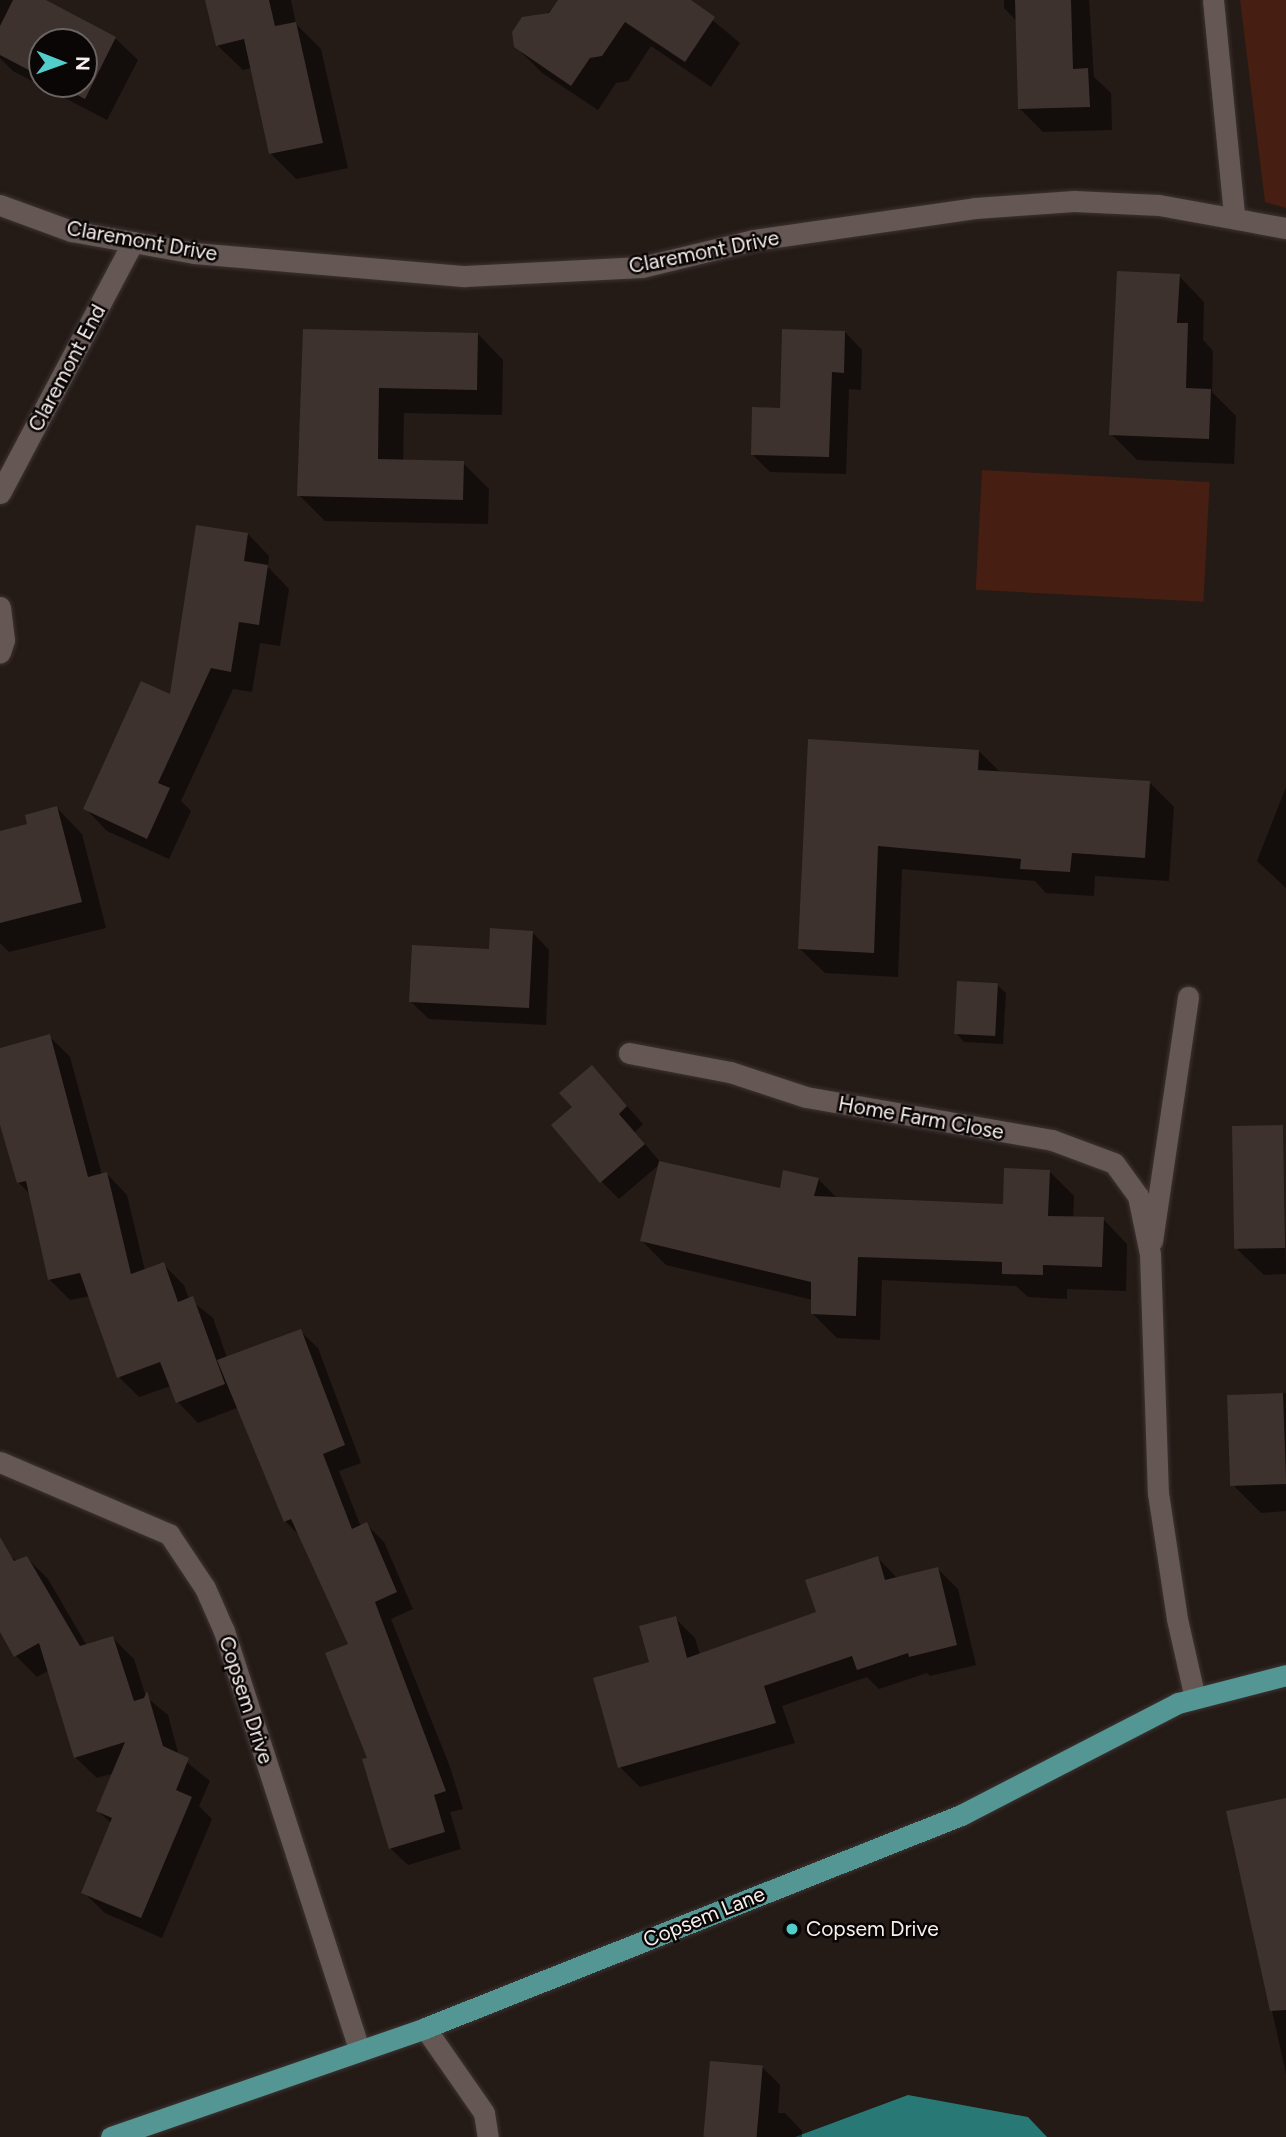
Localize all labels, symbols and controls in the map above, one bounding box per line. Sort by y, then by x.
north arrow [28,28,98,98]
text: N [71,56,94,71]
street label: Claremont Drive [65,215,219,267]
street label: Claremont Drive [627,225,781,279]
street label: Claremont End [23,300,111,436]
street label: Home Farm Close [836,1091,1006,1145]
street label: Copsem Drive [214,1633,278,1767]
street label: Copsem Lane [640,1881,768,1953]
place label: Copsem Drive [806,1916,939,1942]
marker: Copsem Drive [784,1921,800,1937]

